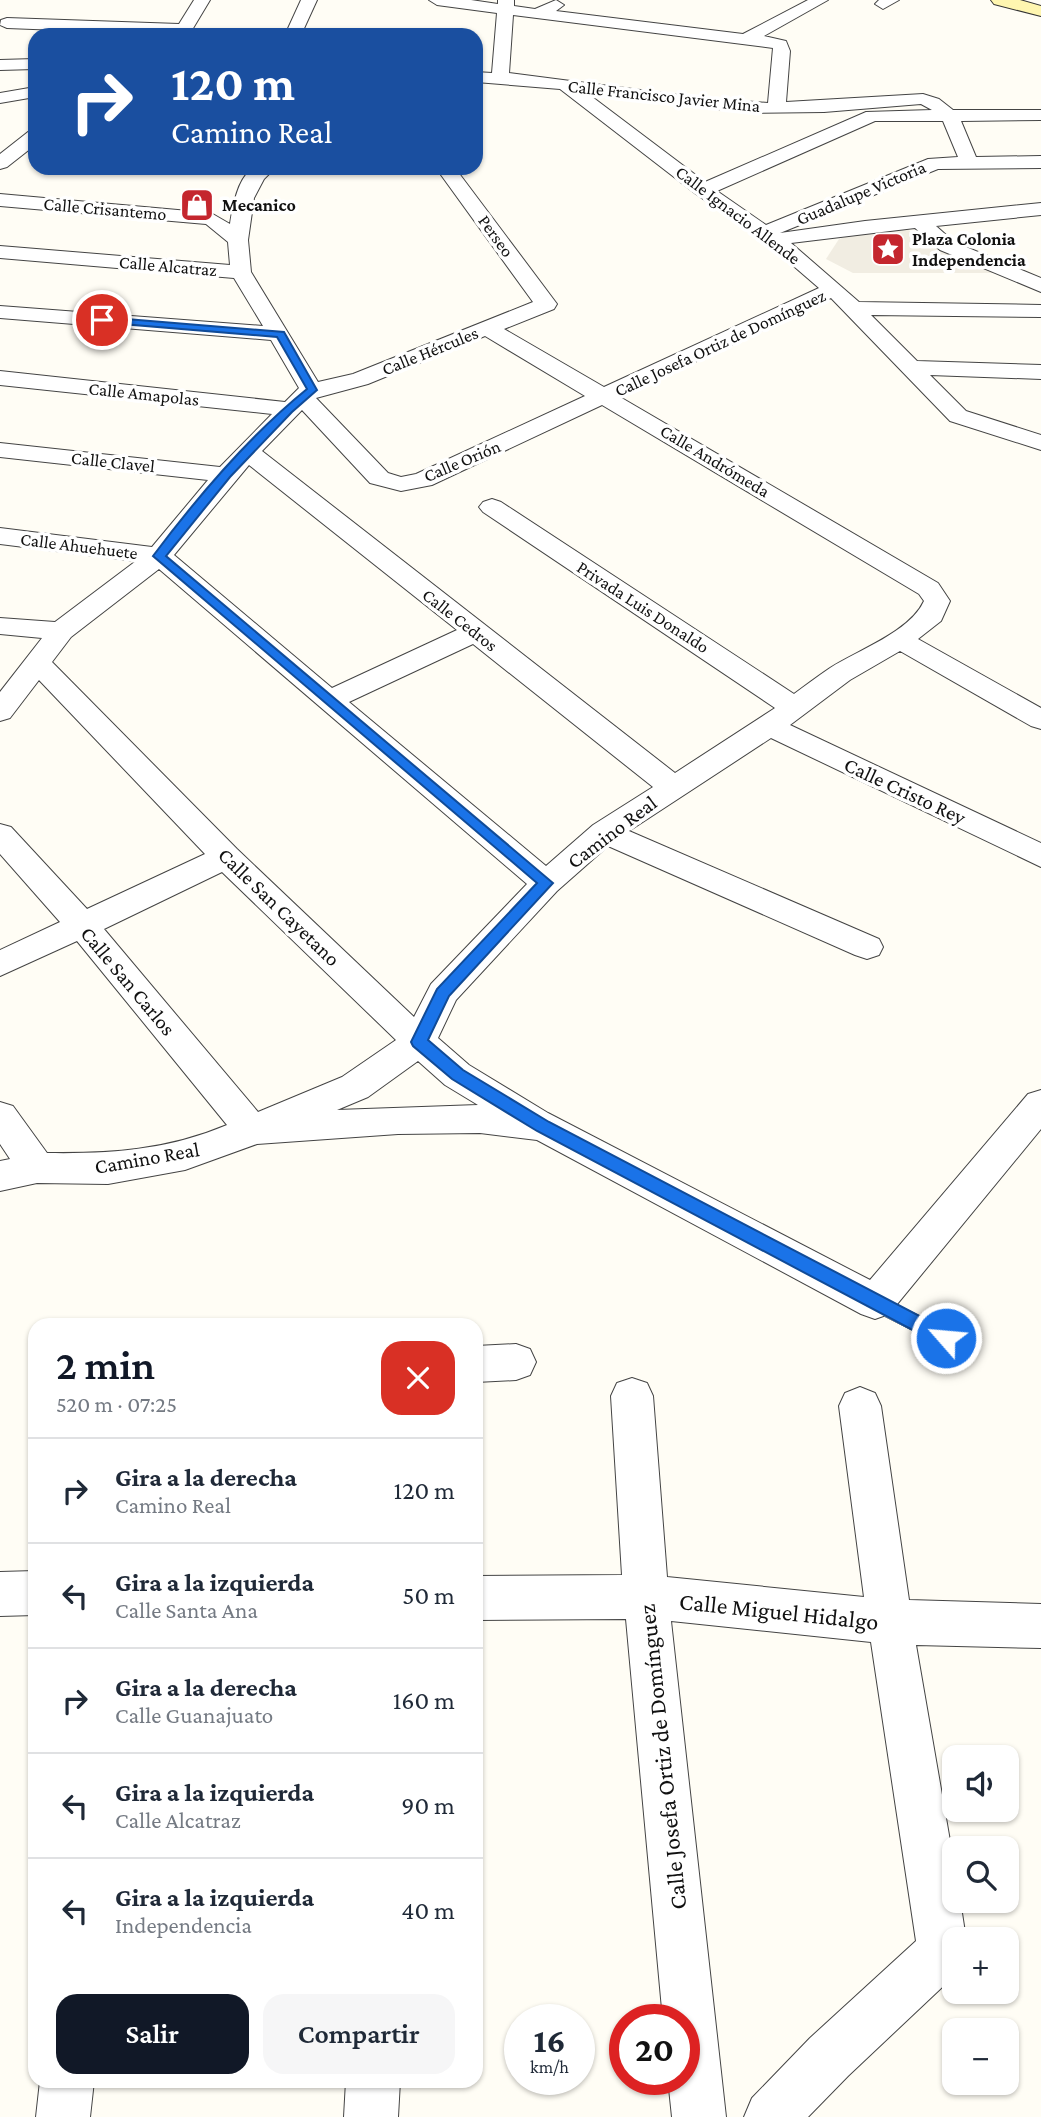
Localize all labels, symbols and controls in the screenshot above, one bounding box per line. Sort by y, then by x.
icon: right [56,56,147,147]
text: 120 m [171,56,295,111]
street label: Calle Francisco Javier Mina [567,76,761,116]
text: Camino Real [171,114,332,150]
street label: Guadalupe Victoria [793,157,929,229]
street label: Calle Ignacio Allende [672,162,804,268]
shop icon: Mecanico [178,186,216,224]
street label: Calle Crisantemo [43,194,167,224]
place label: Mecanico [222,195,296,215]
street label: Perseo [474,211,518,261]
place label: Plaza Colonia Independencia [912,229,1026,270]
place icon: Plaza Colonia Independencia [869,230,907,268]
street label: Calle Alcatraz [118,252,218,280]
street label: Calle Josefa Ortiz de Domínguez [611,285,829,401]
pin [72,290,132,350]
icon: arrive [83,301,121,339]
street label: Calle Hércules [379,323,481,379]
street label: Calle Amapolas [88,378,200,410]
street label: Calle Andrómeda [657,420,773,502]
street label: Calle Orión [421,436,504,486]
street label: Calle Clavel [70,448,156,476]
street label: Calle Ahuehuete [19,529,139,563]
street label: Privada Luis Donaldo [573,557,713,657]
street label: Calle Cedros [419,585,501,655]
street label: Calle Cristo Rey [840,752,970,830]
street label: Camino Real [563,791,661,873]
street label: Calle San Cayetano [213,843,345,971]
street label: Calle San Carlos [76,922,180,1040]
street label: Camino Real [93,1137,201,1179]
position arrow [909,1301,983,1375]
text: 2 min [56,1341,155,1388]
button: close [381,1341,455,1415]
text: 520 m · 07:25 [56,1391,177,1417]
text: Gira a la derecha [115,1463,297,1492]
icon: right [56,1472,94,1510]
text: 120 m [394,1476,455,1505]
text: Camino Real [115,1492,231,1518]
text: Gira a la izquierda [115,1568,314,1597]
icon: left [56,1577,94,1615]
text: 50 m [402,1581,455,1610]
street label: Calle Miguel Hidalgo [678,1587,880,1635]
text: Calle Santa Ana [115,1597,258,1623]
street label: Calle Josefa Ortiz de Domínguez [633,1603,691,1911]
text: Gira a la derecha [115,1673,297,1702]
icon: right [56,1682,94,1720]
text: 160 m [393,1686,455,1715]
text: Calle Guanajuato [115,1702,273,1728]
map controls [942,1745,1019,2095]
button: sound [942,1745,1019,1822]
text: Gira a la izquierda [115,1778,314,1807]
icon: left [56,1787,94,1825]
text: 90 m [401,1791,455,1820]
text: Calle Alcatraz [115,1807,241,1833]
button: search [942,1836,1019,1913]
text: Gira a la izquierda [115,1883,314,1912]
icon: left [56,1892,94,1930]
text: 40 m [401,1896,455,1925]
text: Independencia [115,1912,252,1938]
button: + [942,1927,1019,2004]
button: Salir [56,1994,249,2074]
button: Compartir [263,1994,455,2074]
speed limit sign: 20 [609,2004,700,2095]
button: − [942,2018,1019,2095]
text: 16 [533,2021,566,2060]
text: km/h [530,2057,569,2077]

